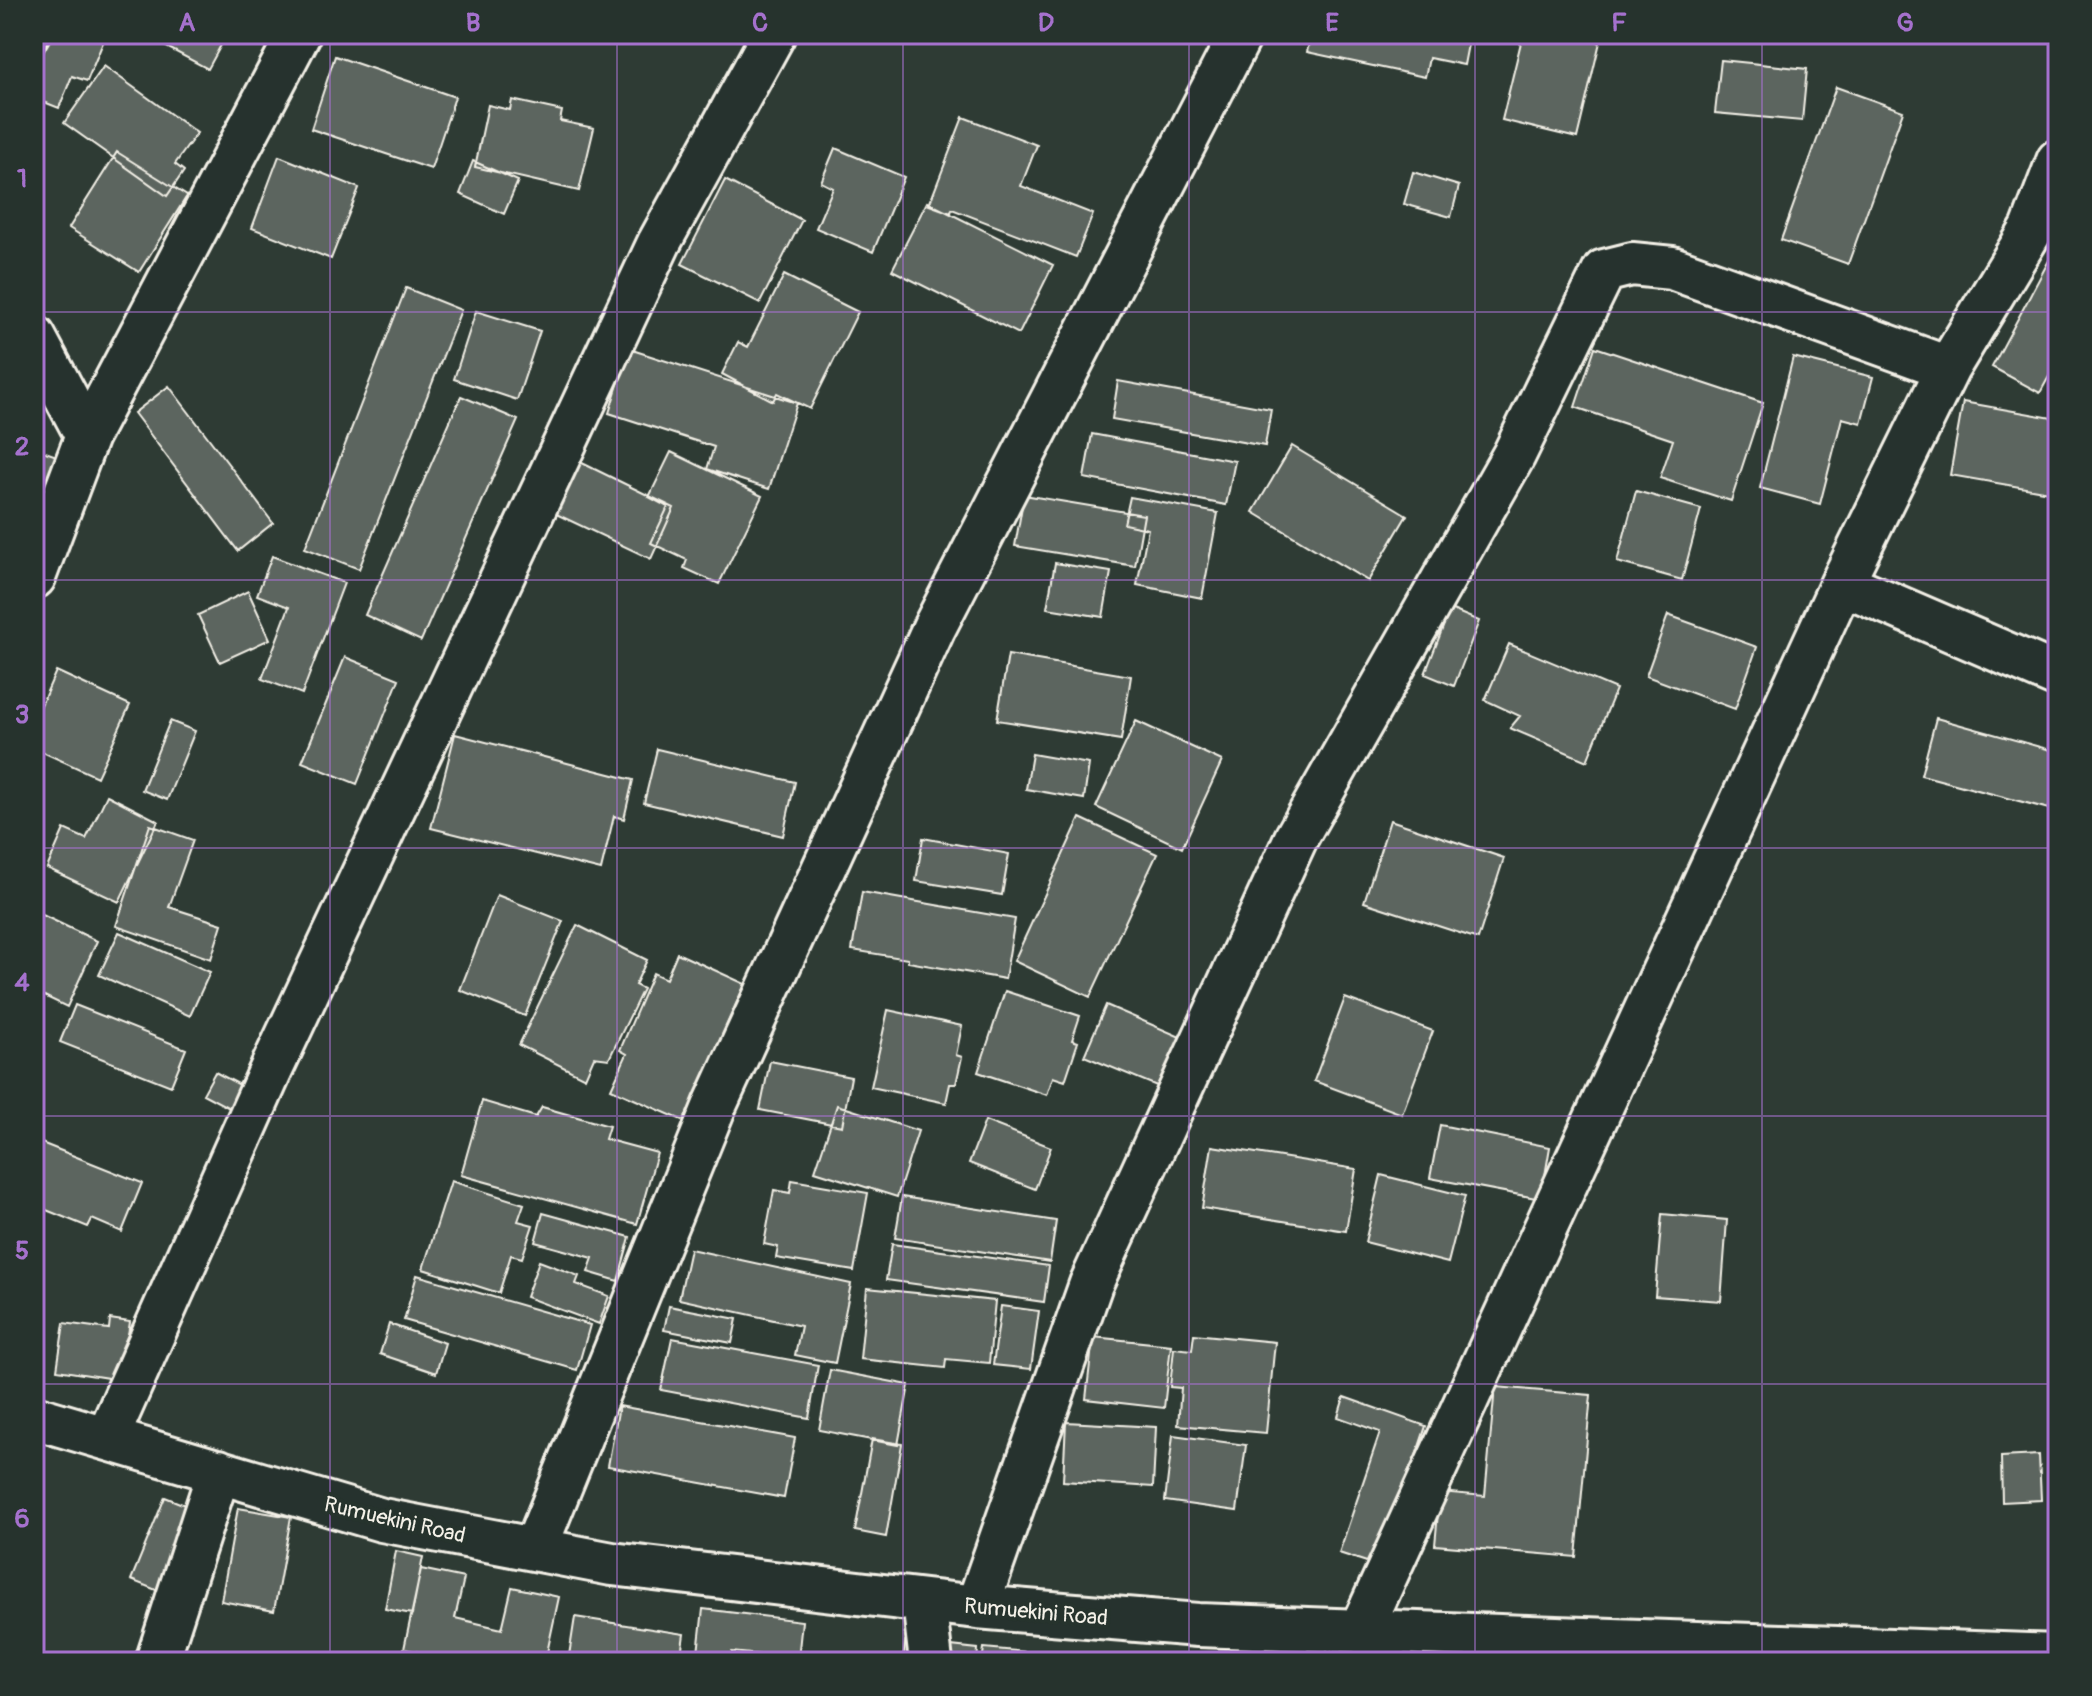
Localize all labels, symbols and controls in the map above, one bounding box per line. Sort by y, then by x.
text: A [179,7,196,39]
text: B [466,7,480,39]
text: C [752,7,768,39]
text: D [1038,7,1054,39]
text: E [1325,7,1339,39]
text: F [1611,7,1627,39]
text: G [1896,7,1914,39]
text: 1 [17,163,27,195]
text: 2 [15,431,29,463]
text: 3 [15,699,29,731]
text: 4 [14,967,30,999]
text: 5 [15,1235,29,1267]
street label: Rumuekini Road [321,1490,468,1550]
text: 6 [14,1503,30,1535]
street label: Rumuekini Road [963,1592,1109,1632]

